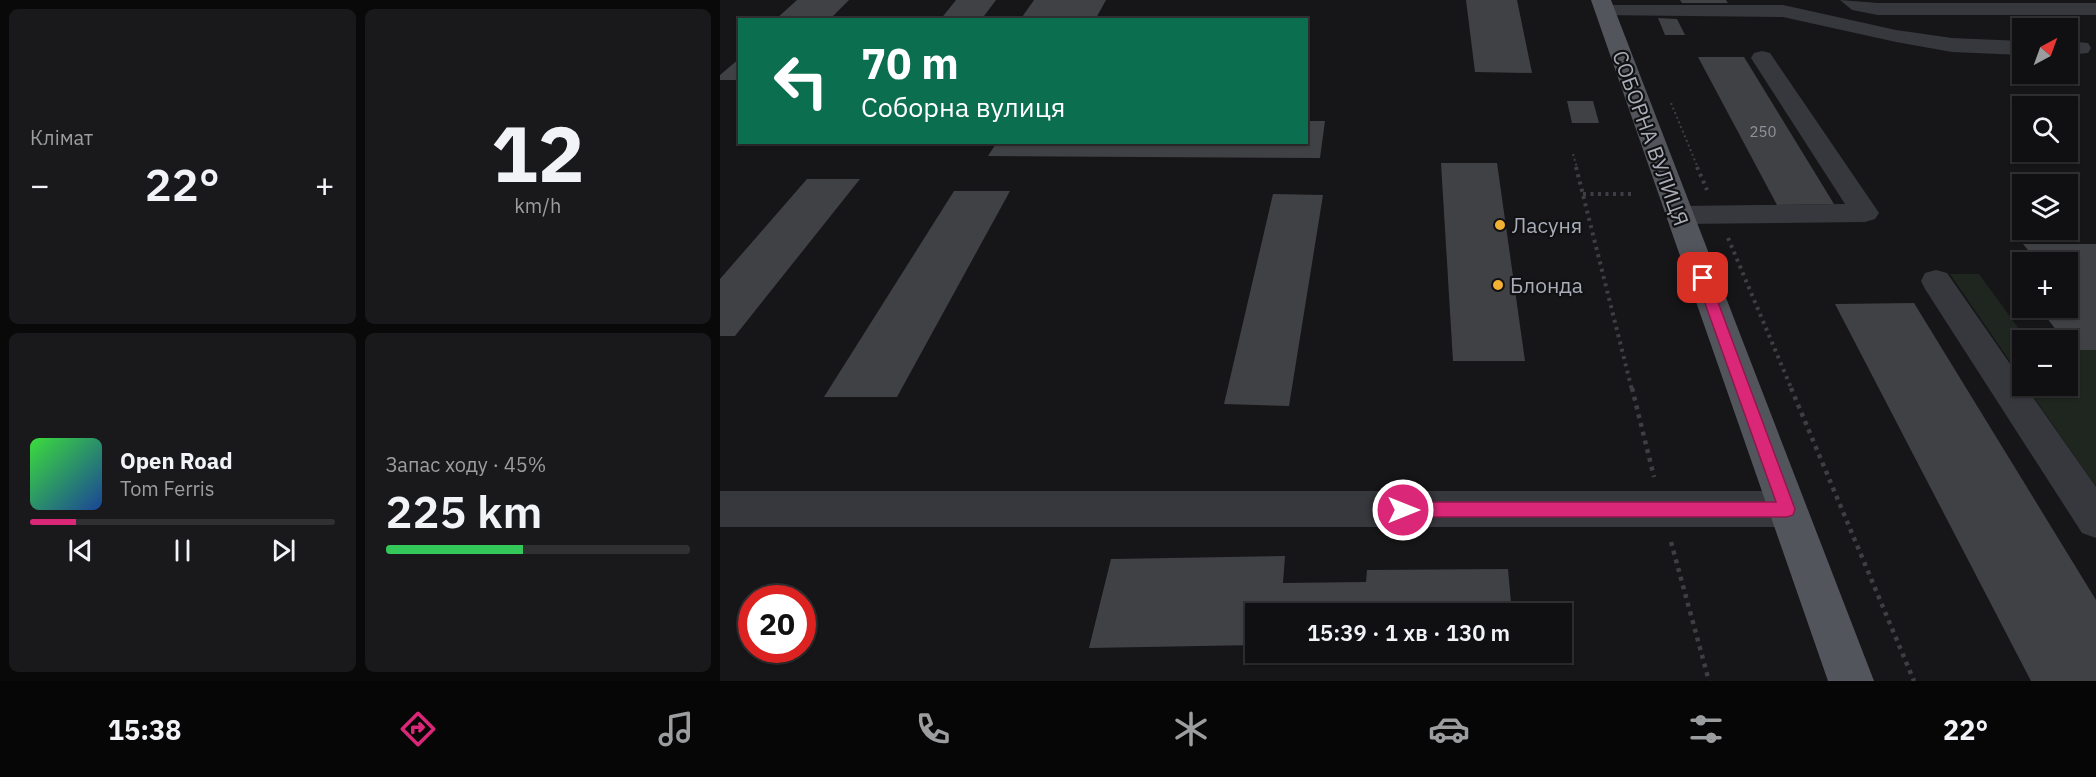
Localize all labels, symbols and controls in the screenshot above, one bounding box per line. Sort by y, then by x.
north arrow [2012,18,2078,84]
map controls [2012,18,2078,396]
text: 70 m [861,36,959,91]
icon: left [762,42,840,120]
street label: СОБОРНА ВУЛИЦЯ [1606,46,1696,230]
text: Соборна вулиця [861,89,1065,124]
button: search [2012,96,2078,162]
text: 12 [491,102,585,203]
house number: 250 [1749,122,1777,141]
text: Клімат [30,124,93,151]
text: 22° [145,155,220,213]
text: − [30,163,50,206]
text: + [315,163,334,206]
button: layers [2012,174,2078,240]
text: km/h [514,192,561,219]
place label: Ласуня [1512,211,1582,239]
marker: Ласуня [1493,218,1507,232]
pin [1677,252,1728,303]
button: + [2012,252,2078,318]
icon: arrive [1686,261,1719,294]
place label: Блонда [1510,271,1583,299]
marker: Блонда [1491,278,1505,292]
button: − [2012,330,2078,396]
text: Open Road [120,446,233,475]
text: Запас ходу · 45% [386,451,546,478]
text: Tom Ferris [120,475,215,502]
position arrow [1371,478,1435,542]
text: 225 km [386,482,542,540]
icon: previous [64,534,97,567]
icon: pause [166,534,199,567]
icon: next [267,534,300,567]
speed limit sign: 20 [738,585,816,663]
text: 15:39 · 1 хв · 130 m [1307,618,1510,647]
icon: directions [397,708,439,750]
icon: music [655,708,697,750]
icon: phone [912,708,954,750]
icon: climate [1170,708,1212,750]
icon: car [1428,708,1470,750]
icon: filters [1685,708,1727,750]
text: 15:38 [108,712,182,747]
text: 22° [1943,712,1988,747]

